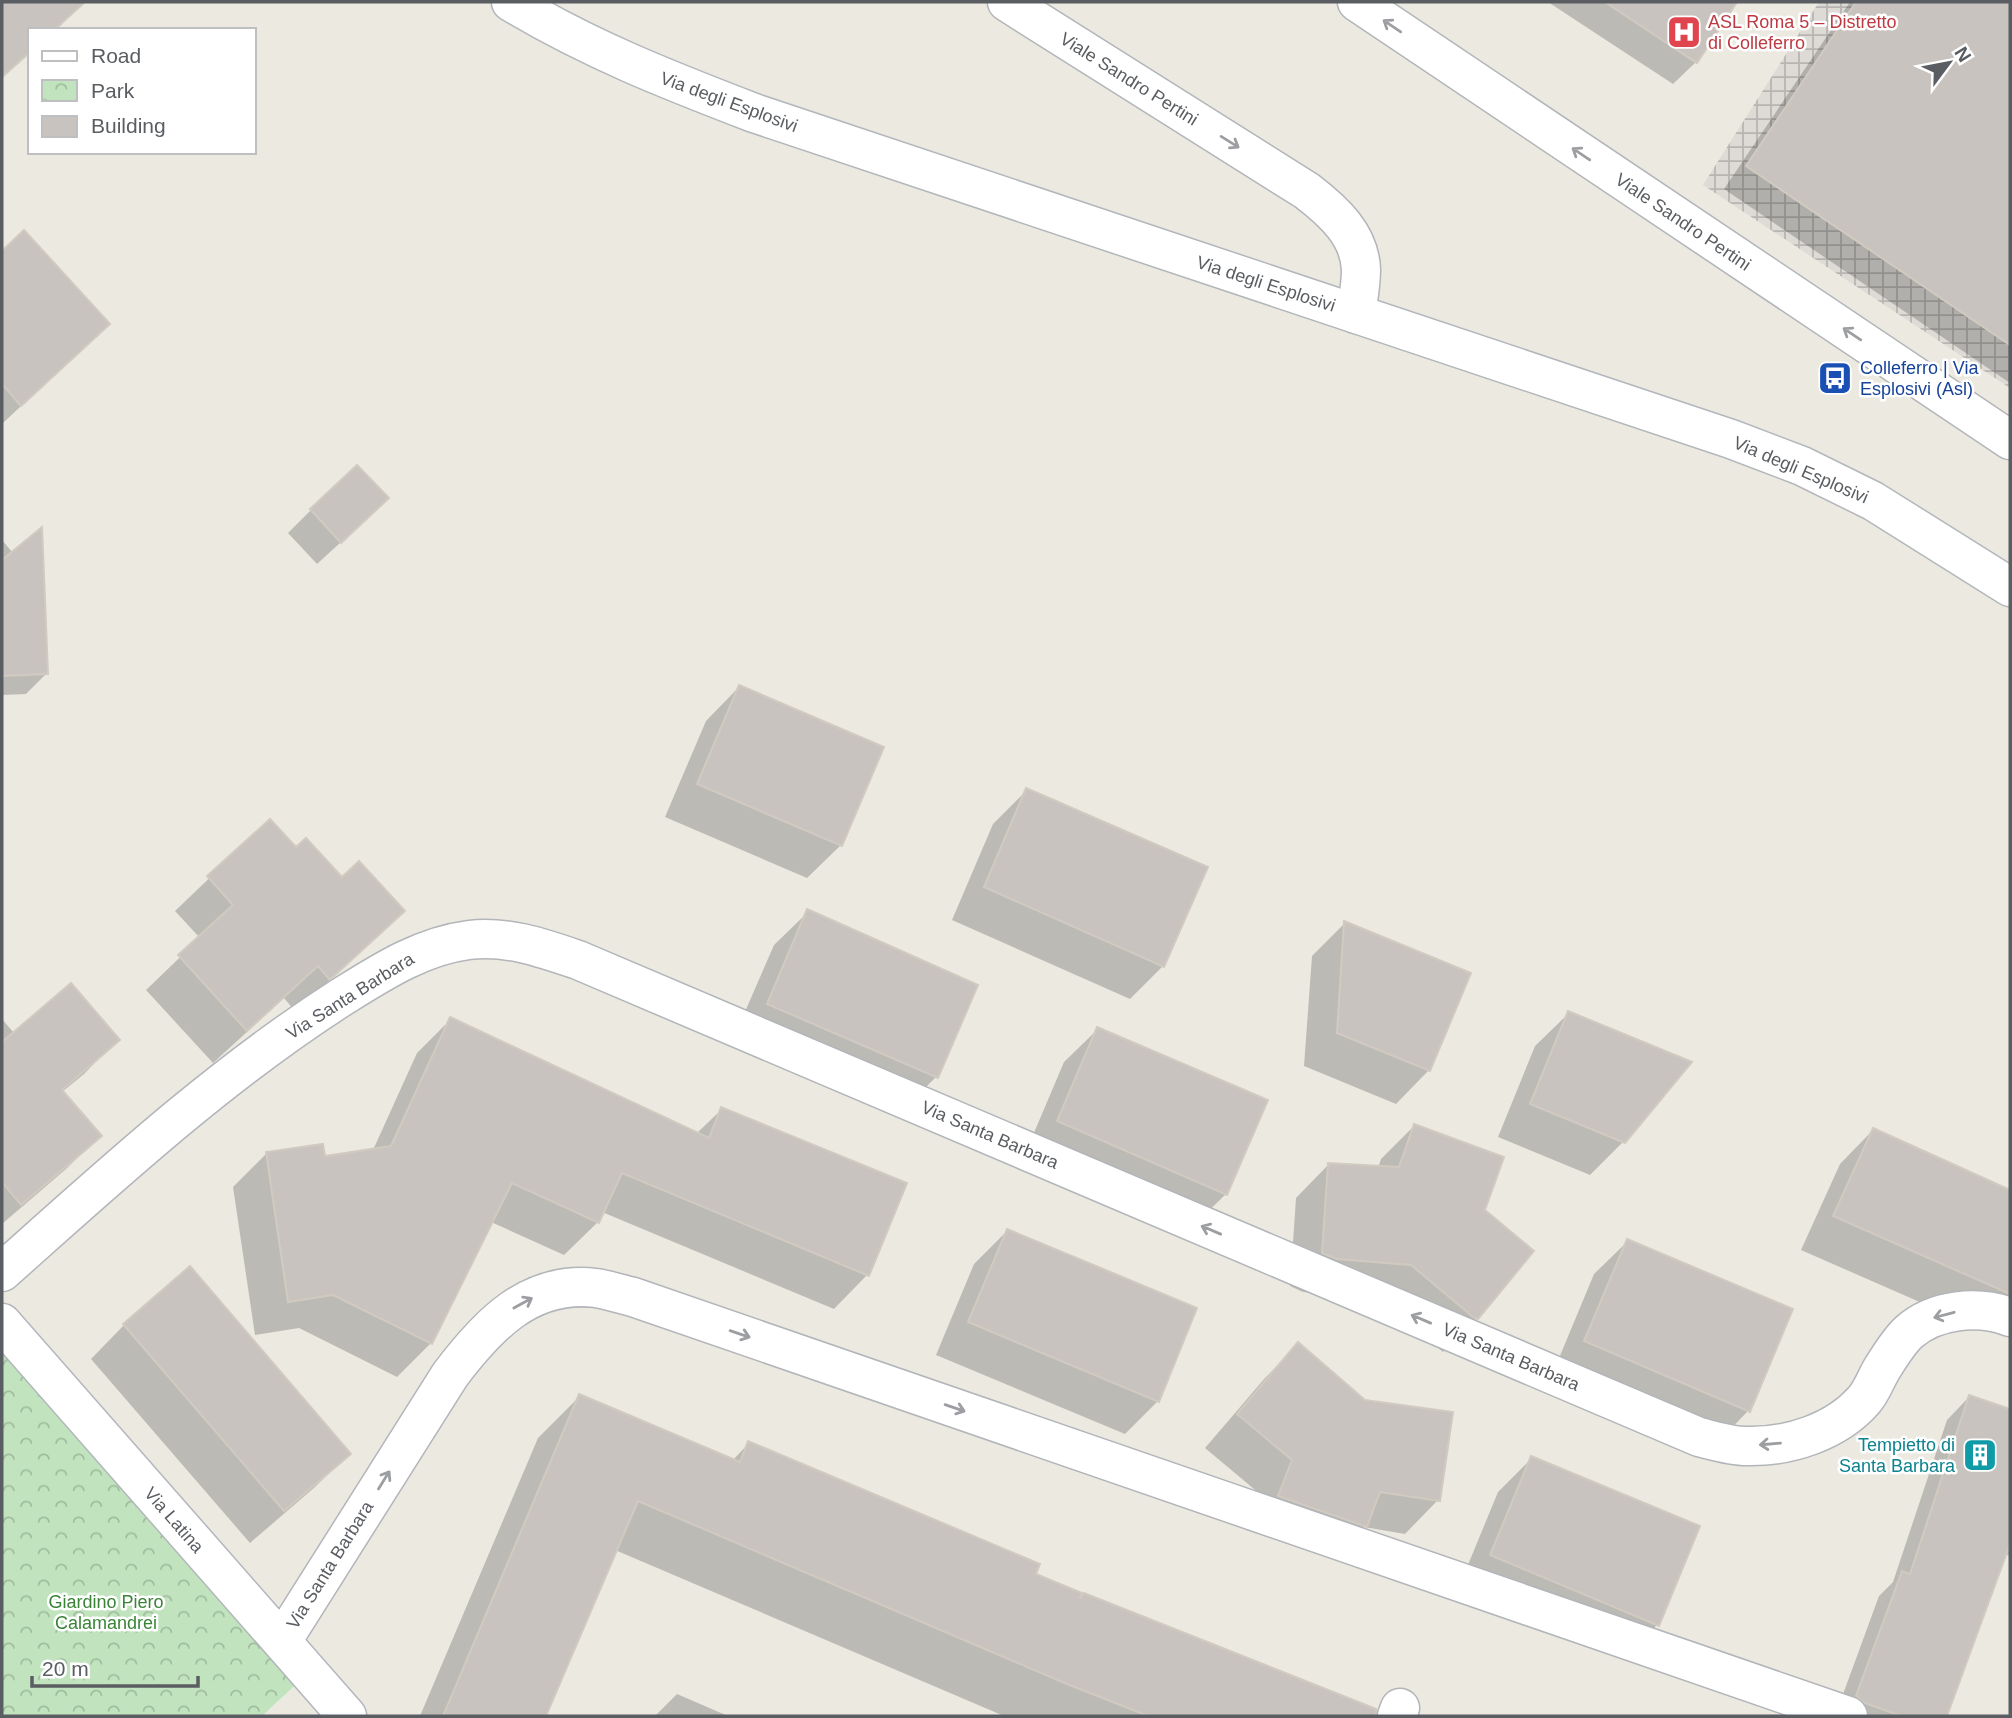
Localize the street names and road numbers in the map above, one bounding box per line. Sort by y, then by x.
street label: Viale Sandro Pertini [1056,28,1202,130]
street label: Via degli Esplosivi [658,68,800,136]
street label: Viale Sandro Pertini [1612,169,1754,275]
street label: Via degli Esplosivi [1194,252,1338,316]
street label: Via degli Esplosivi [1730,433,1872,507]
street label: Via Santa Barbara [282,948,418,1043]
street label: Via Santa Barbara [919,1097,1062,1173]
street label: Via Santa Barbara [1440,1319,1583,1395]
street label: Via Latina [140,1483,208,1557]
street label: Via Santa Barbara [283,1497,378,1633]

